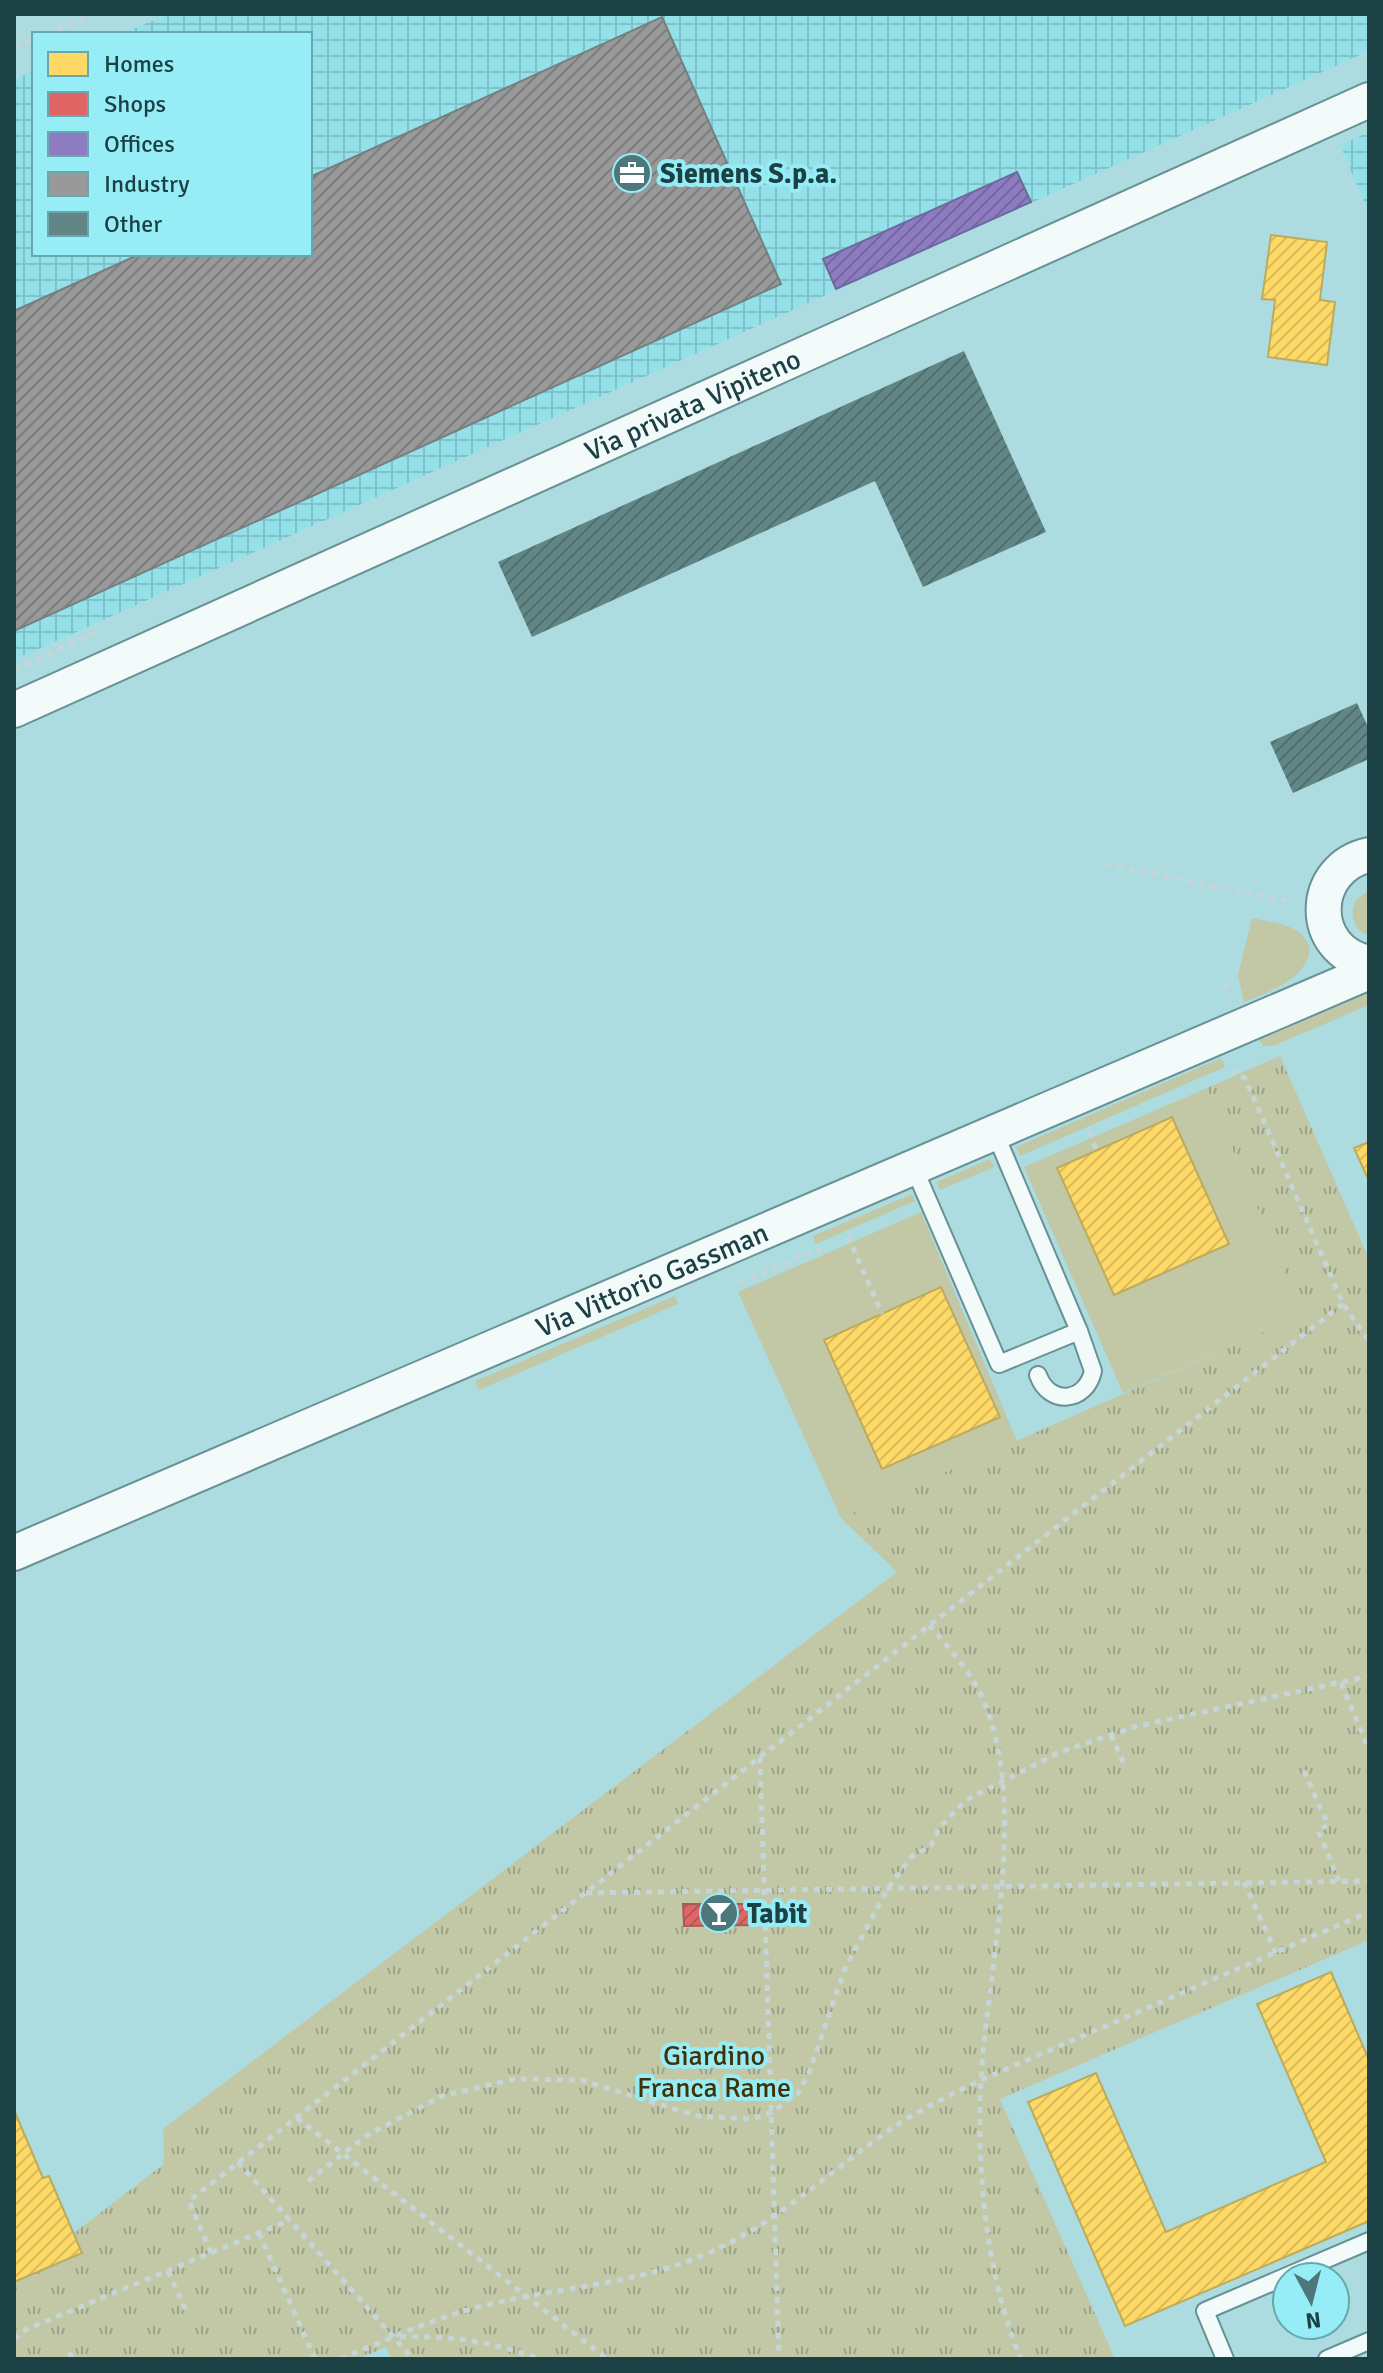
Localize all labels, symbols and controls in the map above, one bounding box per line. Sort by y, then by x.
legend [32,32,312,256]
text: Homes [104,49,174,79]
text: Shops [104,89,166,119]
text: Offices [104,129,175,159]
office icon: Siemens S.p.a. [611,152,653,194]
place label: Siemens S.p.a. [660,157,837,191]
text: Industry [104,169,190,199]
text: Other [104,209,162,239]
street label: Via privata Vipiteno [580,342,806,469]
street label: Via Vittorio Gassman [531,1216,773,1345]
bar icon: Tabit [698,1892,740,1934]
place label: Tabit [747,1897,808,1931]
park label: Giardino Franca Rame [637,2039,791,2105]
north arrow [1271,2261,1351,2341]
text: N [1304,2306,1323,2335]

